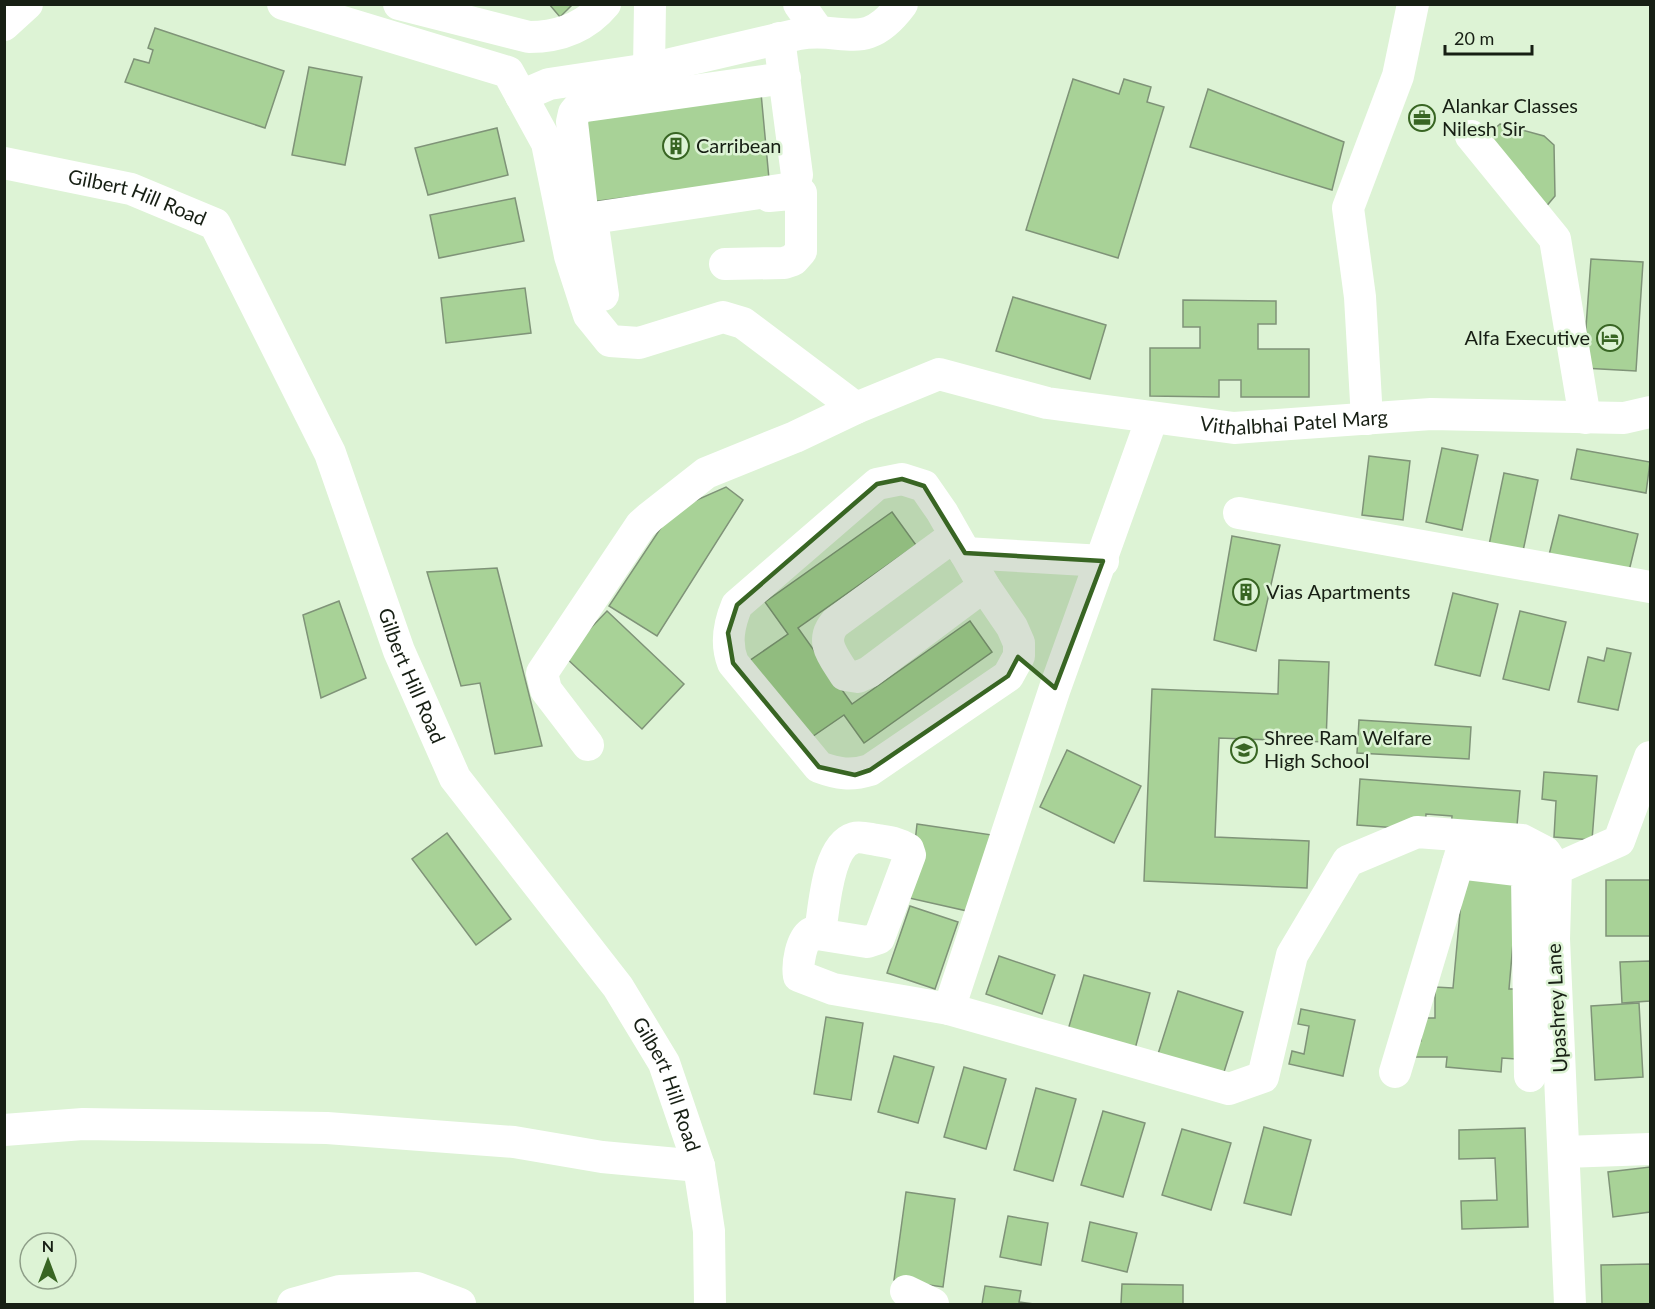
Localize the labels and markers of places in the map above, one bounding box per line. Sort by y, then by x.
place label: Alankar Classes Nilesh Sir [1442,93,1578,140]
office icon: Alankar Classes Nilesh Sir [1407,103,1437,133]
building icon: Carribean [661,131,691,161]
place label: Carribean [696,133,782,157]
hotel icon: Alfa Executive [1595,323,1625,353]
place label: Alfa Executive [1465,325,1590,349]
building icon: Vias Apartments [1231,577,1261,607]
place label: Vias Apartments [1266,579,1410,603]
place label: Shree Ram Welfare High School [1264,725,1432,772]
school or university icon: Shree Ram Welfare High School [1229,735,1259,765]

